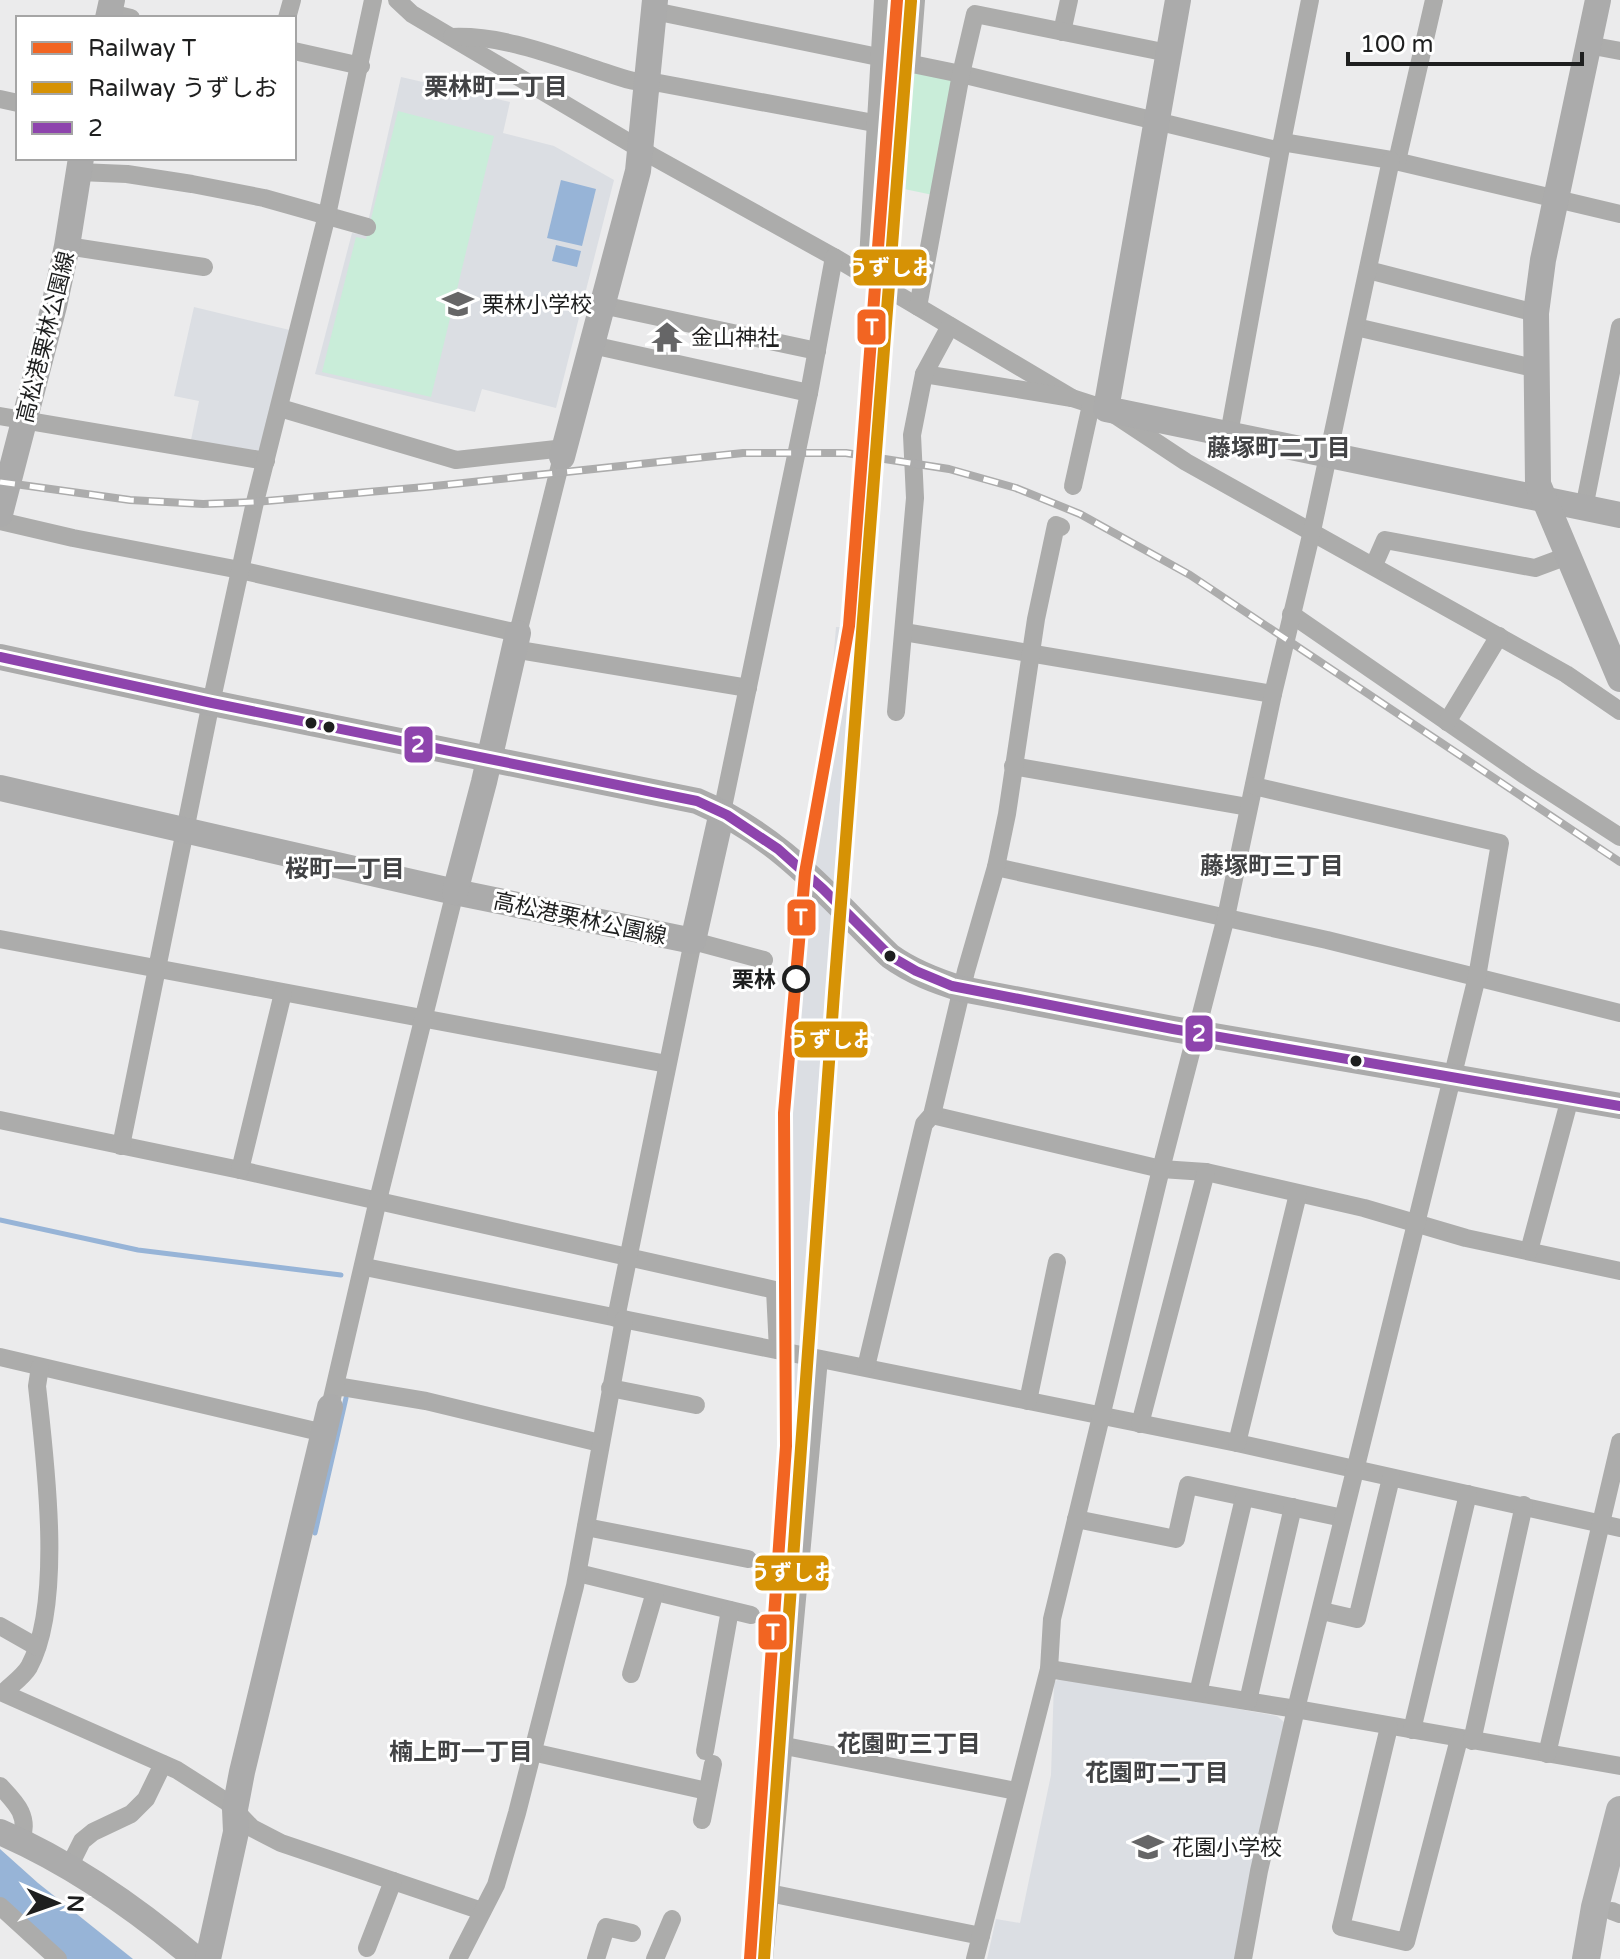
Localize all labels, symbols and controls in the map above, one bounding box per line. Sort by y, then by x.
legend [16,16,296,160]
scale bar [1348,16,1582,66]
text: 100 m [1360,30,1434,59]
text: Railway T [88,34,197,63]
district label: 栗林町二丁目 [424,73,568,102]
text: Railway うずしお [88,74,278,103]
text: 2 [88,114,103,143]
line badge: うずしお [852,248,928,287]
street label: 高松港栗林公園線 [12,249,80,426]
text: うずしお [846,255,934,281]
school or university icon: 栗林小学校 [441,287,475,321]
place label: 栗林小学校 [482,292,592,318]
line badge: T [856,308,887,346]
text: T [864,315,879,341]
temple icon: 金山神社 [650,320,684,354]
place label: 金山神社 [691,325,779,351]
district label: 藤塚町二丁目 [1207,434,1351,463]
unlabelled marker [303,715,319,731]
unlabelled marker [321,719,337,735]
line badge: 2 [403,725,434,764]
text: 2 [411,732,425,758]
district label: 藤塚町三丁目 [1200,852,1344,881]
district label: 桜町一丁目 [285,855,405,884]
street label: 高松港栗林公園線 [491,888,669,950]
line badge: T [786,898,817,937]
text: T [793,905,808,931]
unlabelled marker [882,948,898,964]
marker: 栗林 [783,966,809,992]
place label: 栗林 [732,967,776,993]
line badge: 2 [1184,1014,1214,1053]
line badge: うずしお [793,1020,869,1059]
text: 2 [1192,1021,1206,1047]
text: うずしお [787,1027,875,1053]
unlabelled marker [1348,1053,1364,1069]
line badge: うずしお [754,1554,830,1592]
text: うずしお [748,1560,836,1586]
line badge: T [757,1613,788,1651]
text: T [765,1620,780,1646]
district label: 花園町三丁目 [837,1730,981,1759]
district label: 楠上町一丁目 [389,1738,533,1767]
district label: 花園町二丁目 [1085,1759,1229,1788]
school or university icon: 花園小学校 [1131,1830,1165,1864]
place label: 花園小学校 [1172,1835,1282,1861]
north arrow [16,1863,96,1943]
text: N [62,1894,88,1913]

